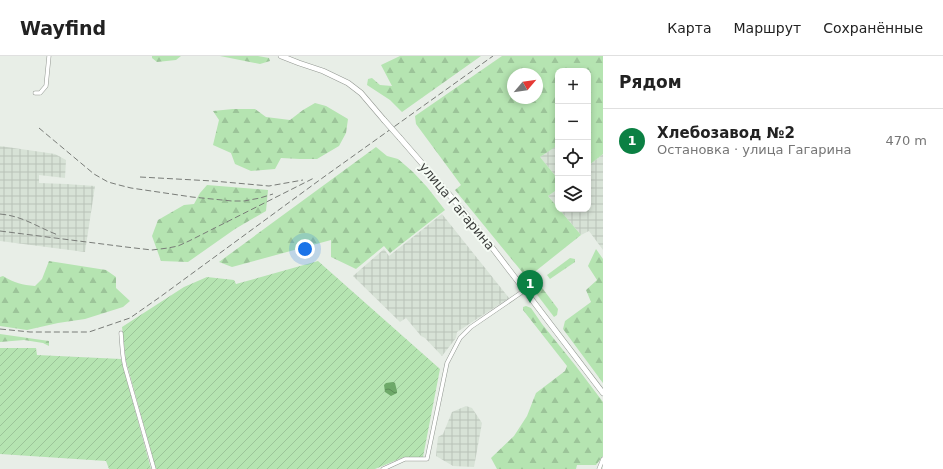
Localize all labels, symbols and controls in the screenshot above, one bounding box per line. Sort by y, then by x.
text: Wayfind [20,17,106,39]
text: Карта [667,20,711,36]
text: Маршрут [733,20,801,36]
text: Сохранённые [823,20,923,36]
north arrow [507,68,543,104]
map controls [555,68,591,212]
button: + [555,68,591,104]
text: Рядом [619,72,682,92]
button: − [555,104,591,140]
text: Хлебозавод №2 [657,124,795,142]
text: 1 [627,133,637,148]
text: 470 m [885,133,927,148]
button: locate [555,140,591,176]
text: Остановка · улица Гагарина [657,142,852,157]
street label: улица Гагарина [416,159,498,253]
button: layers [555,176,591,212]
your location [295,239,315,259]
pin: 1 [517,270,543,303]

